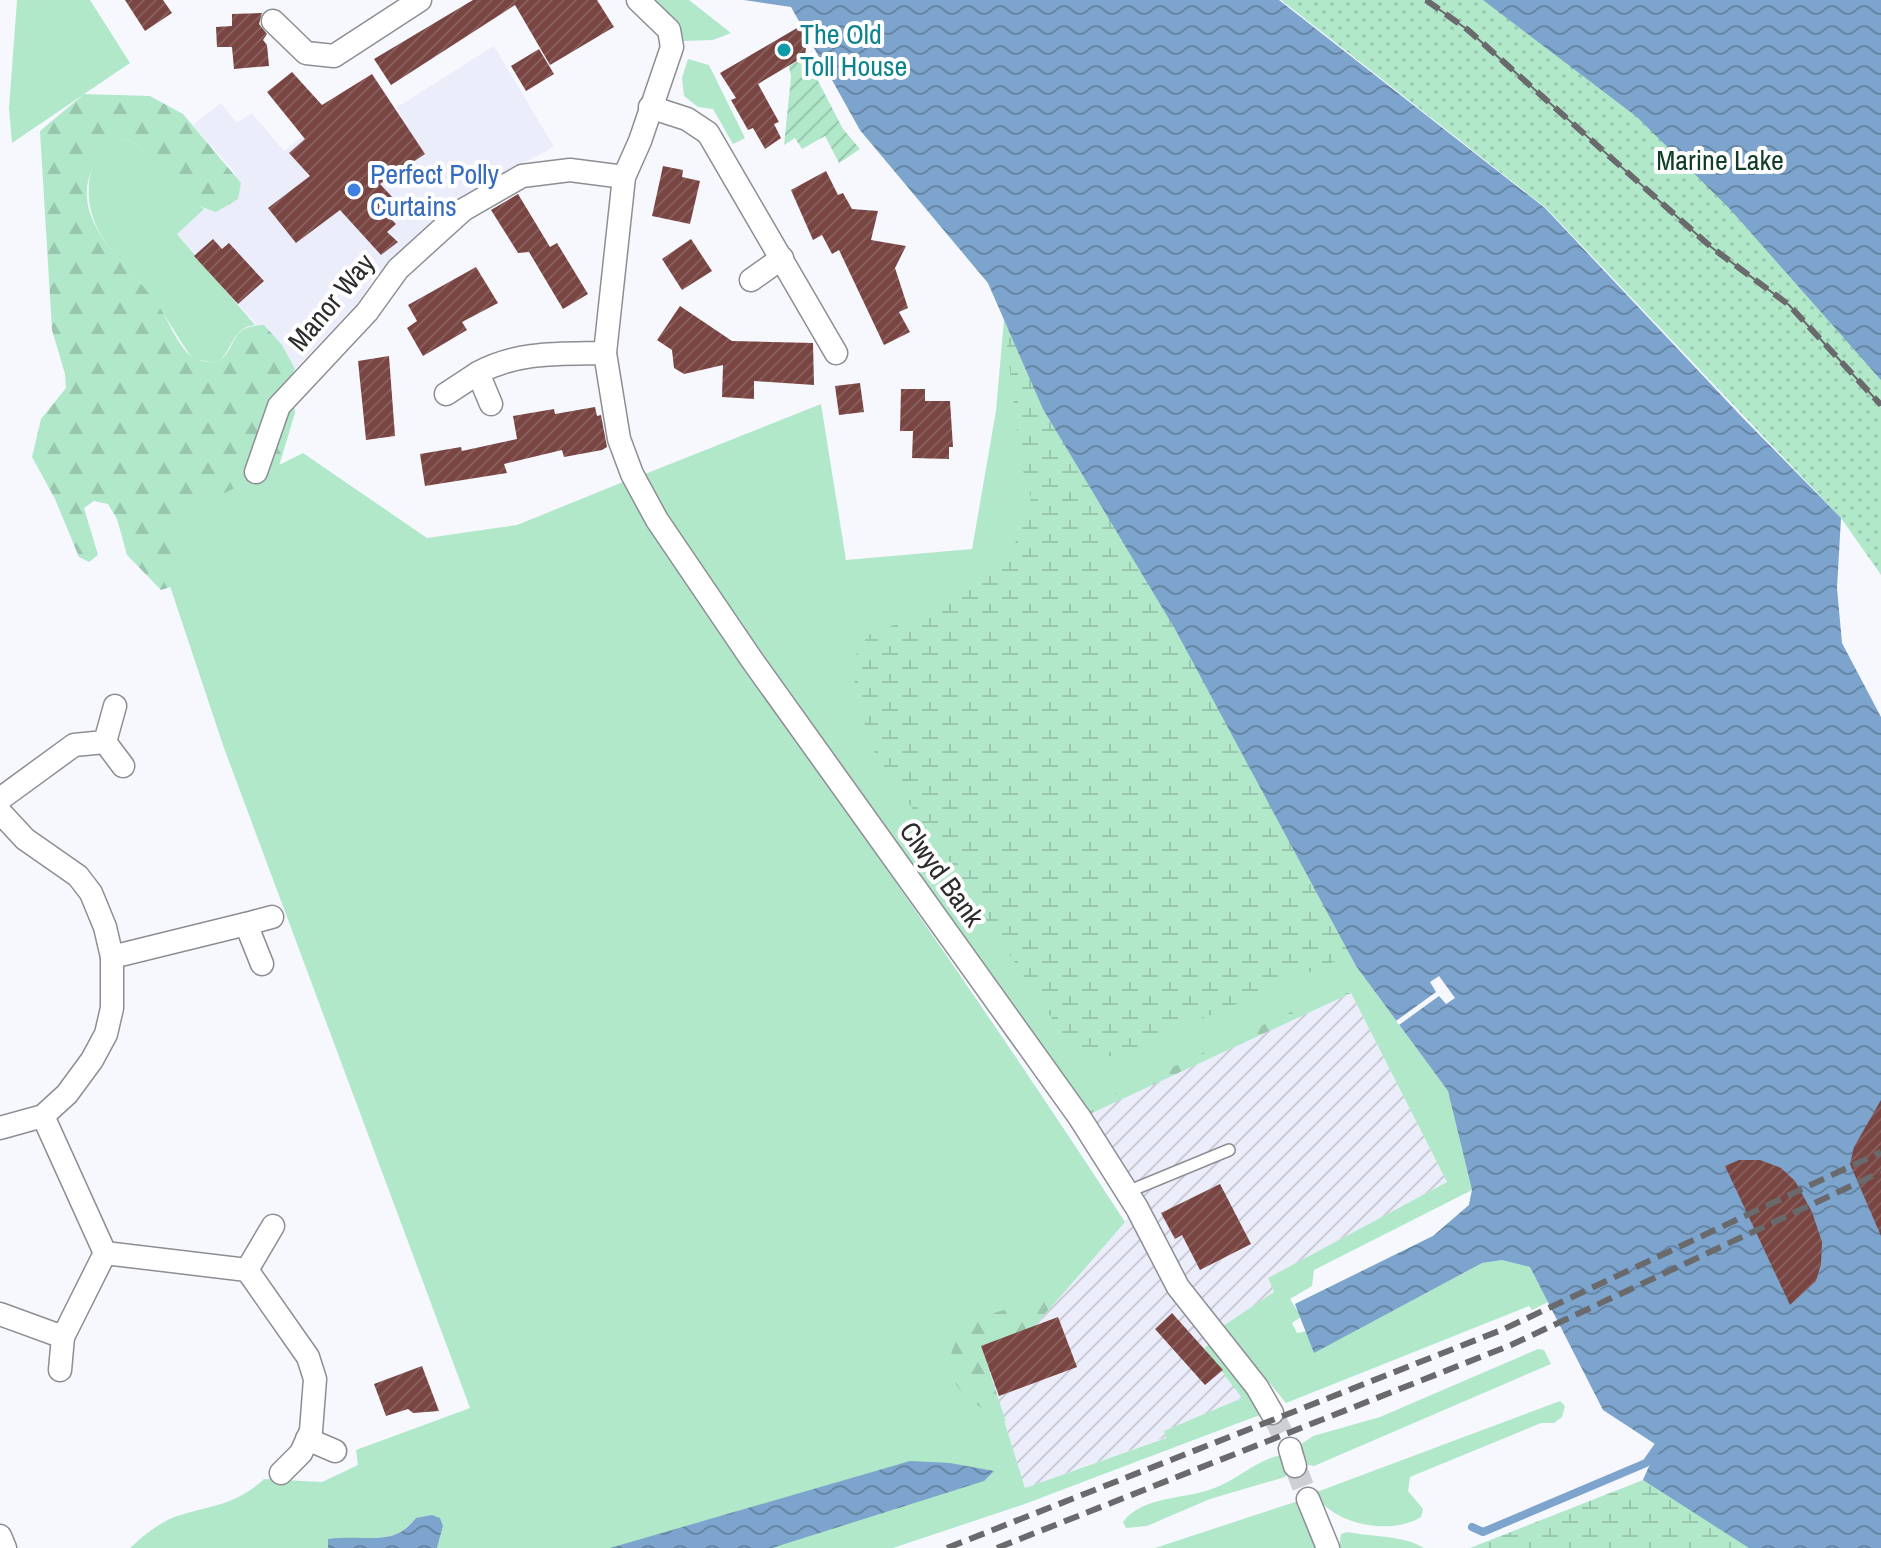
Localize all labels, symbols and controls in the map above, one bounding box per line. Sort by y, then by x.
place label: The Old Toll House [800,15,907,85]
marker: The Old Toll House [775,41,793,59]
park label: Marine Lake [1656,141,1784,179]
place label: Perfect Polly Curtains [370,155,499,225]
marker: Perfect Polly Curtains [345,181,363,199]
street label: Manor Way [279,245,383,359]
street label: Clwyd Bank [891,814,993,935]

